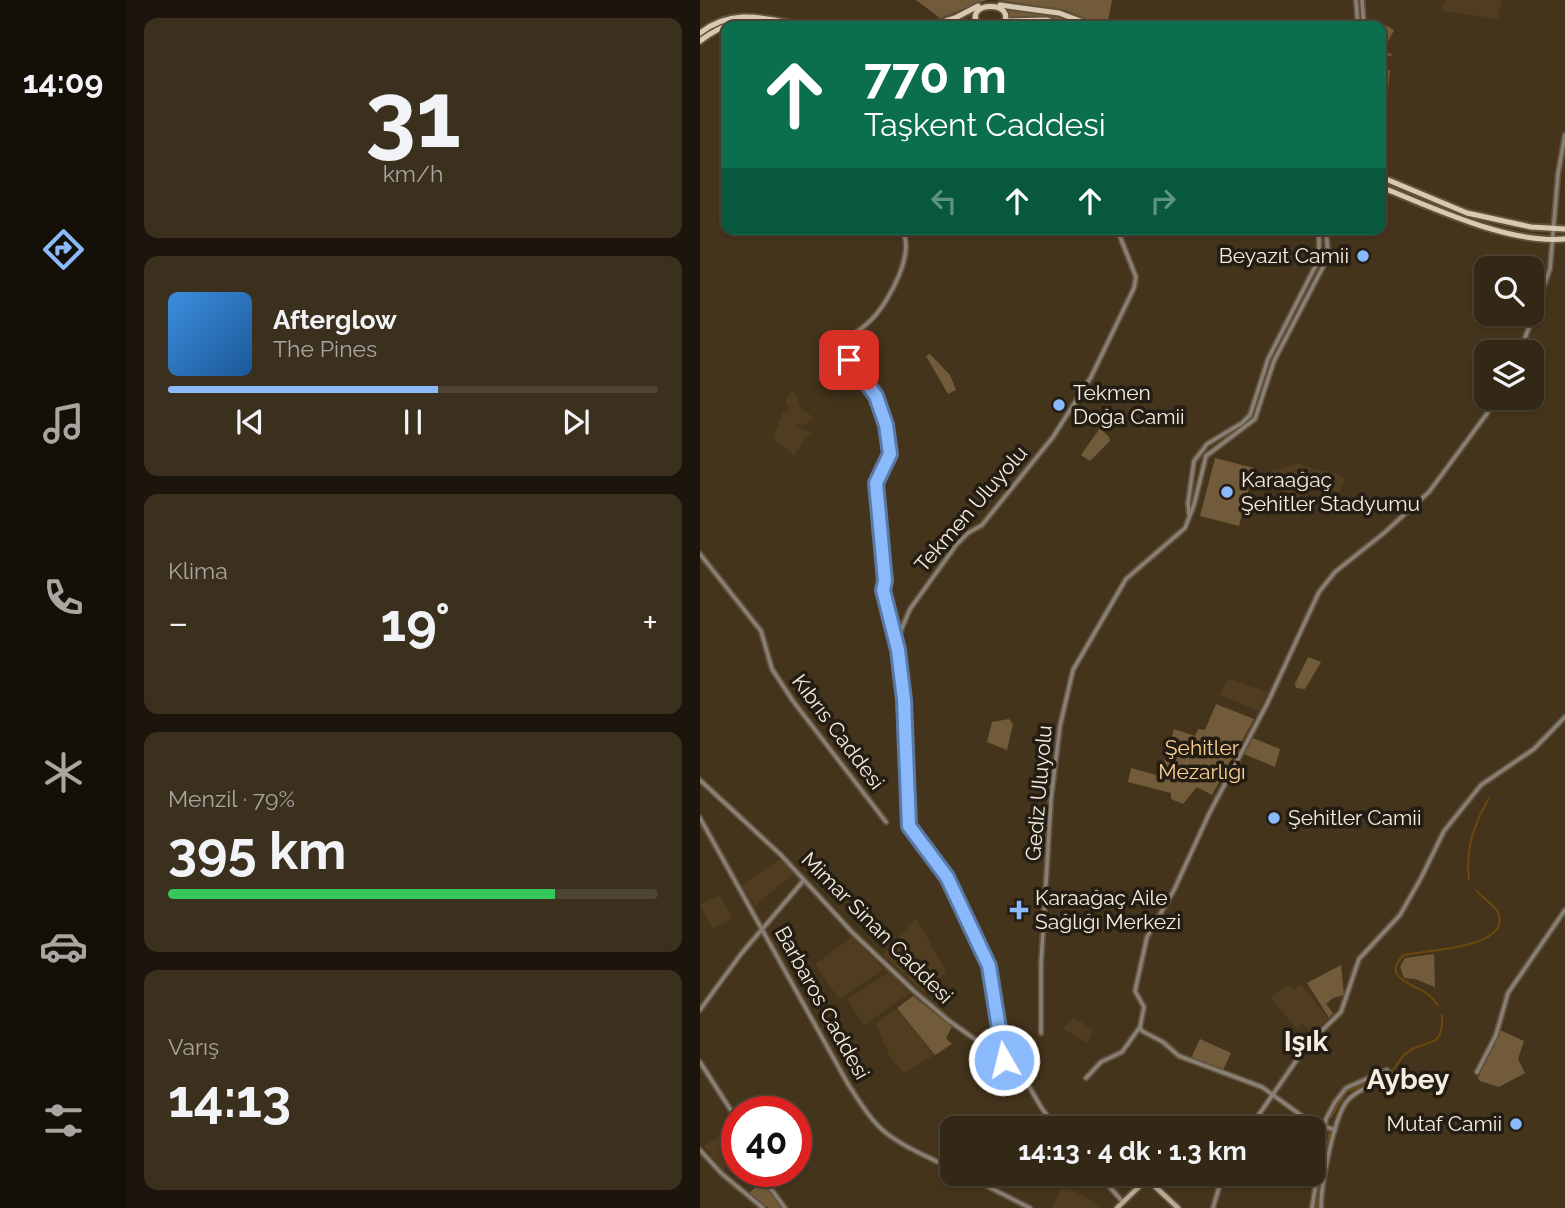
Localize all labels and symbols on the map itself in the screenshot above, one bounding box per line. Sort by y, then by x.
place label: Beyazıt Camii [1219,243,1349,268]
marker: Beyazıt Camii [1355,248,1371,264]
pin [819,330,879,390]
place label: Tekmen Doğa Camii [1073,380,1185,429]
marker: Tekmen Doğa Camii [1051,397,1067,413]
street label: Tekmen Uluyolu [909,441,1032,577]
place label: Karaağaç Şehitler Stadyumu [1241,467,1420,516]
marker: Karaağaç Şehitler Stadyumu [1219,484,1235,500]
street label: Kıbrıs Caddesi [787,669,890,794]
street label: Gediz Uluyolu [1020,724,1057,862]
park label: Şehitler Mezarlığı [1158,735,1246,784]
place label: Şehitler Camii [1288,805,1422,830]
marker: Şehitler Camii [1266,810,1282,826]
street label: Mimar Sinan Caddesi [797,847,958,1008]
place label: Karaağaç Aile Sağlığı Merkezi [1035,885,1181,934]
marker: Karaağaç Aile Sağlığı Merkezi [1009,900,1029,920]
street label: Barbaros Caddesi [770,922,875,1084]
position arrow [967,1023,1041,1097]
district label: Işık [1284,1025,1329,1058]
district label: Aybey [1367,1063,1450,1096]
speed limit sign: 40 [721,1096,812,1187]
place label: Mutaf Camii [1387,1111,1502,1136]
marker: Mutaf Camii [1508,1116,1524,1132]

